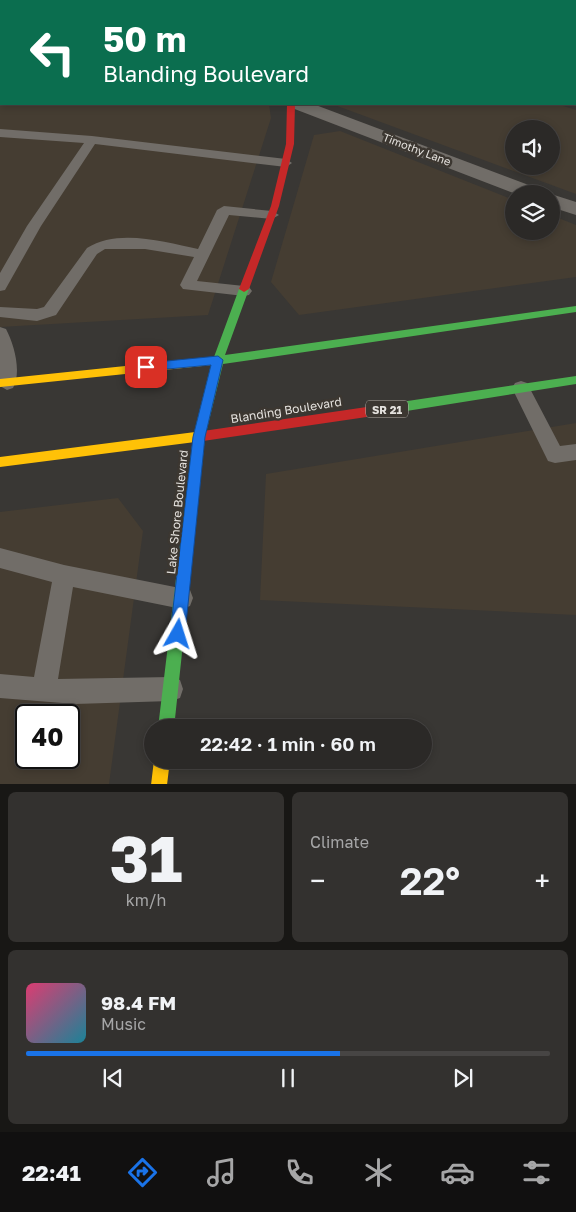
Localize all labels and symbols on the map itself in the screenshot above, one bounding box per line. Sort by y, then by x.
street label: Timothy Lane [381,130,453,168]
pin [125,346,167,388]
street label: Blanding Boulevard [229,394,343,426]
road number: SR 21 [366,400,408,418]
street label: Lake Shore Boulevard [163,449,191,575]
position arrow [151,607,203,659]
speed limit sign: 40 [15,704,80,769]

